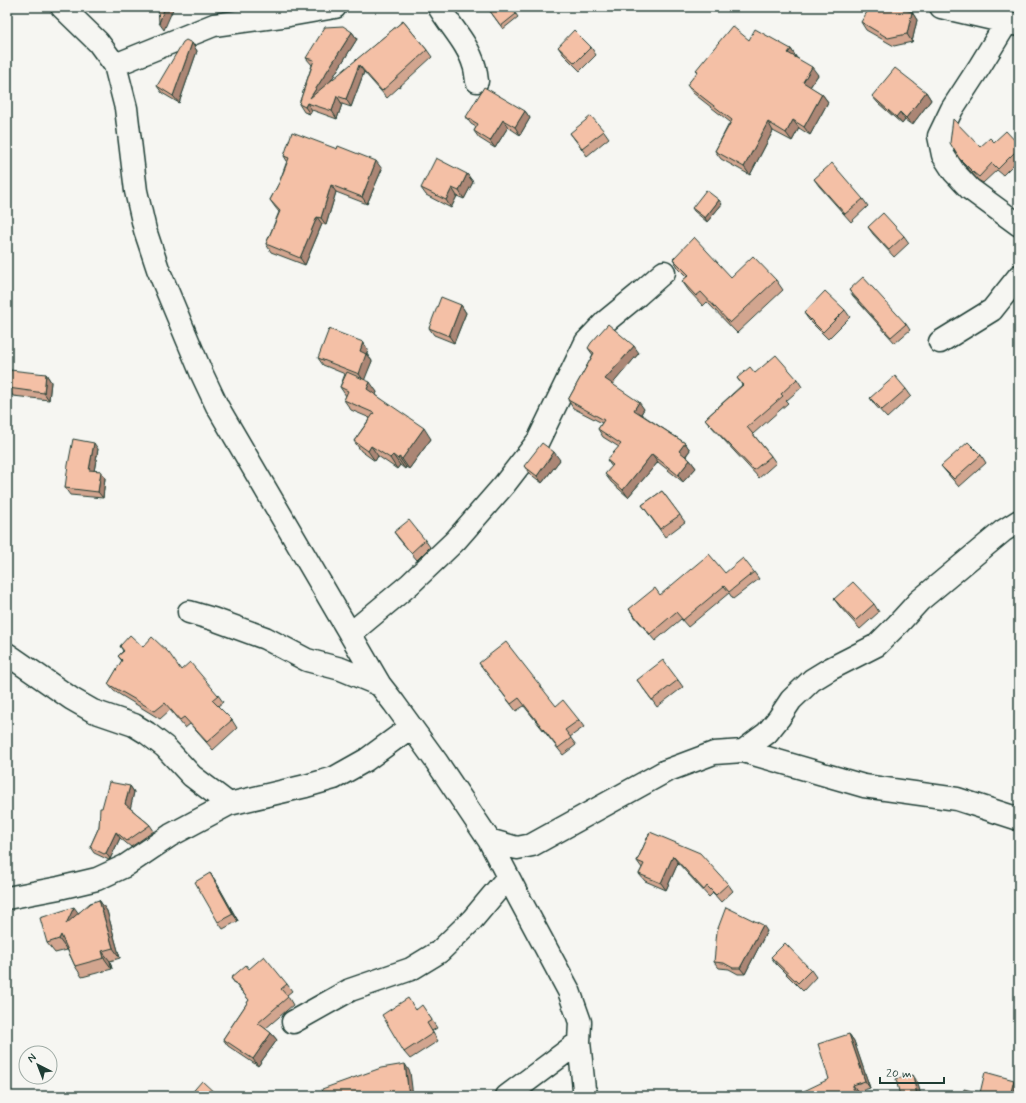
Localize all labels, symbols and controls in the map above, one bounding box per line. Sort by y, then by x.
north arrow [18,1045,58,1085]
text: N [25,1051,39,1066]
scale bar [880,1059,944,1085]
text: 20 m [886,1066,912,1082]

